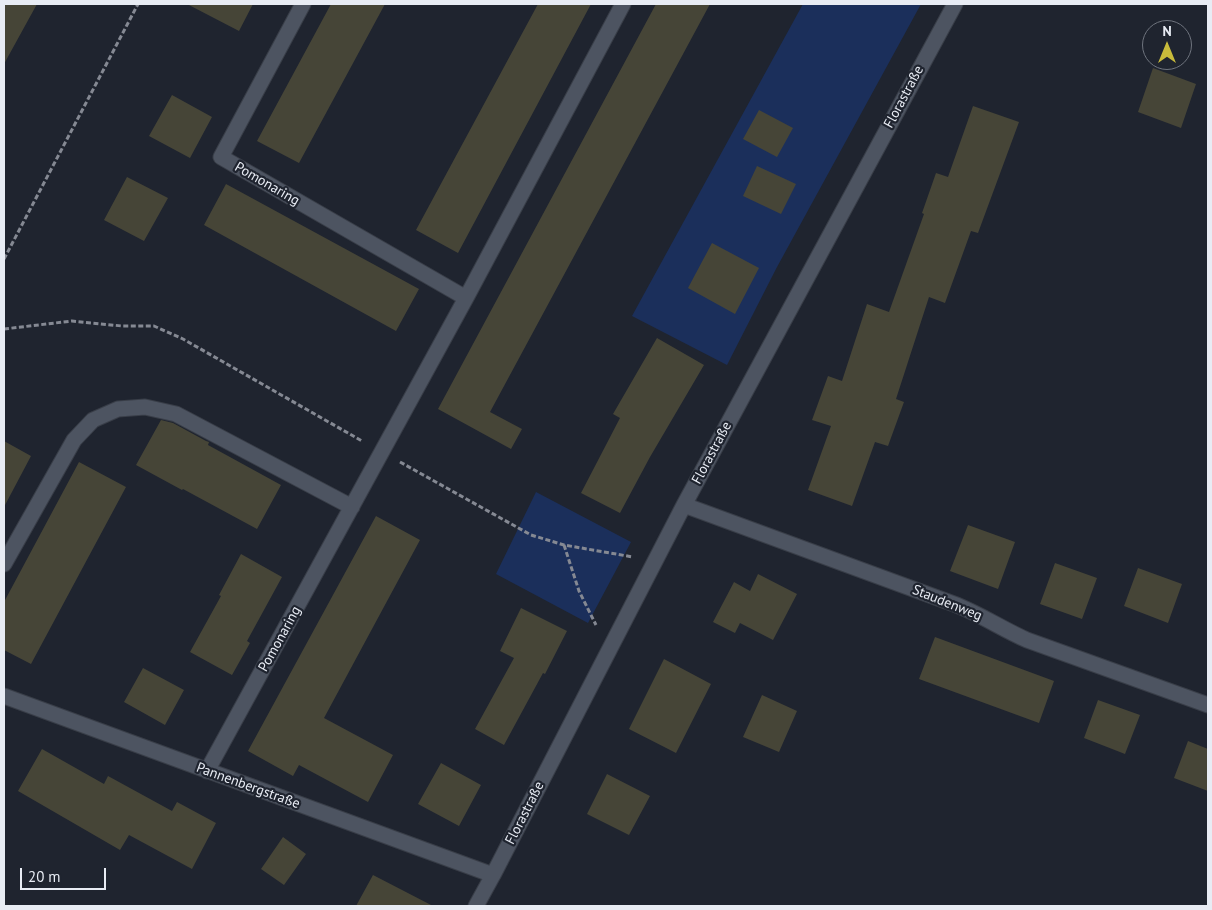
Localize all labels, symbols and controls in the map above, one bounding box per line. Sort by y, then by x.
north arrow [1142,20,1192,70]
text: N [1162,22,1172,40]
street label: Florastraße [881,63,927,131]
street label: Pomonaring [232,159,302,209]
street label: Florastraße [689,419,735,487]
street label: Staudenweg [910,581,984,625]
street label: Pomonaring [255,603,305,675]
street label: Pannenbergstraße [194,759,302,813]
street label: Florastraße [502,779,548,847]
scale bar [22,858,109,890]
text: 20 m [28,867,61,886]

